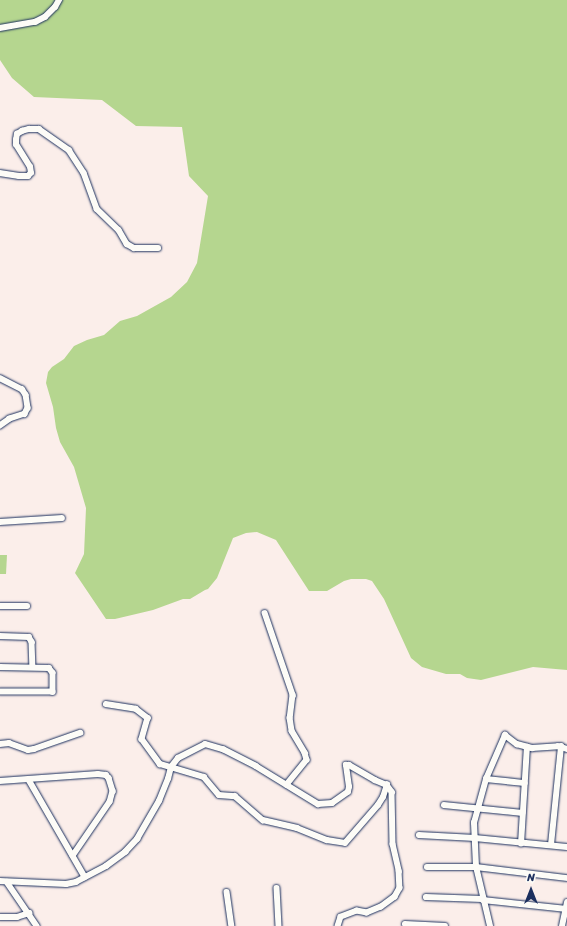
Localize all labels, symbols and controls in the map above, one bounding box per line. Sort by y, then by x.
text: N [527,868,535,887]
north arrow [511,870,551,910]

